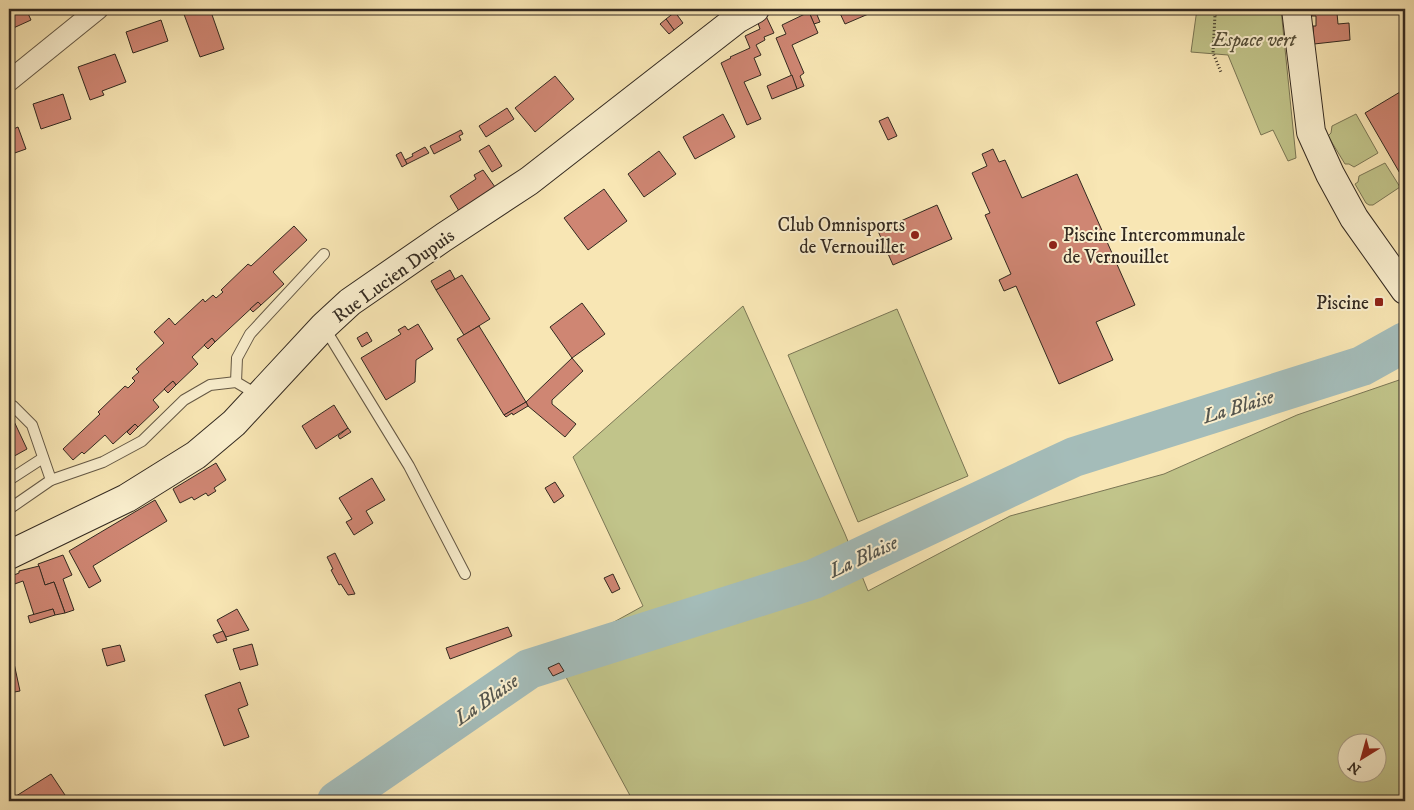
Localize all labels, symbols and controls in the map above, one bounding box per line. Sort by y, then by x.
park label: Espace vert [1211,29,1297,53]
place label: Club Omnisports de Vernouillet [777,214,905,259]
street label: Rue Lucien Dupuis [329,224,459,328]
place label: Piscine Intercommunale de Vernouillet [1063,224,1245,269]
marker: Club Omnisports de Vernouillet [909,229,921,241]
marker: Piscine Intercommunale de Vernouillet [1047,239,1059,251]
place label: Piscine [1316,292,1369,315]
marker: Piscine [1373,296,1385,308]
water label: La Blaise [1199,384,1278,430]
water label: La Blaise [824,530,903,584]
water label: La Blaise [449,668,525,732]
north arrow [1336,732,1386,782]
text: N [1344,757,1365,778]

